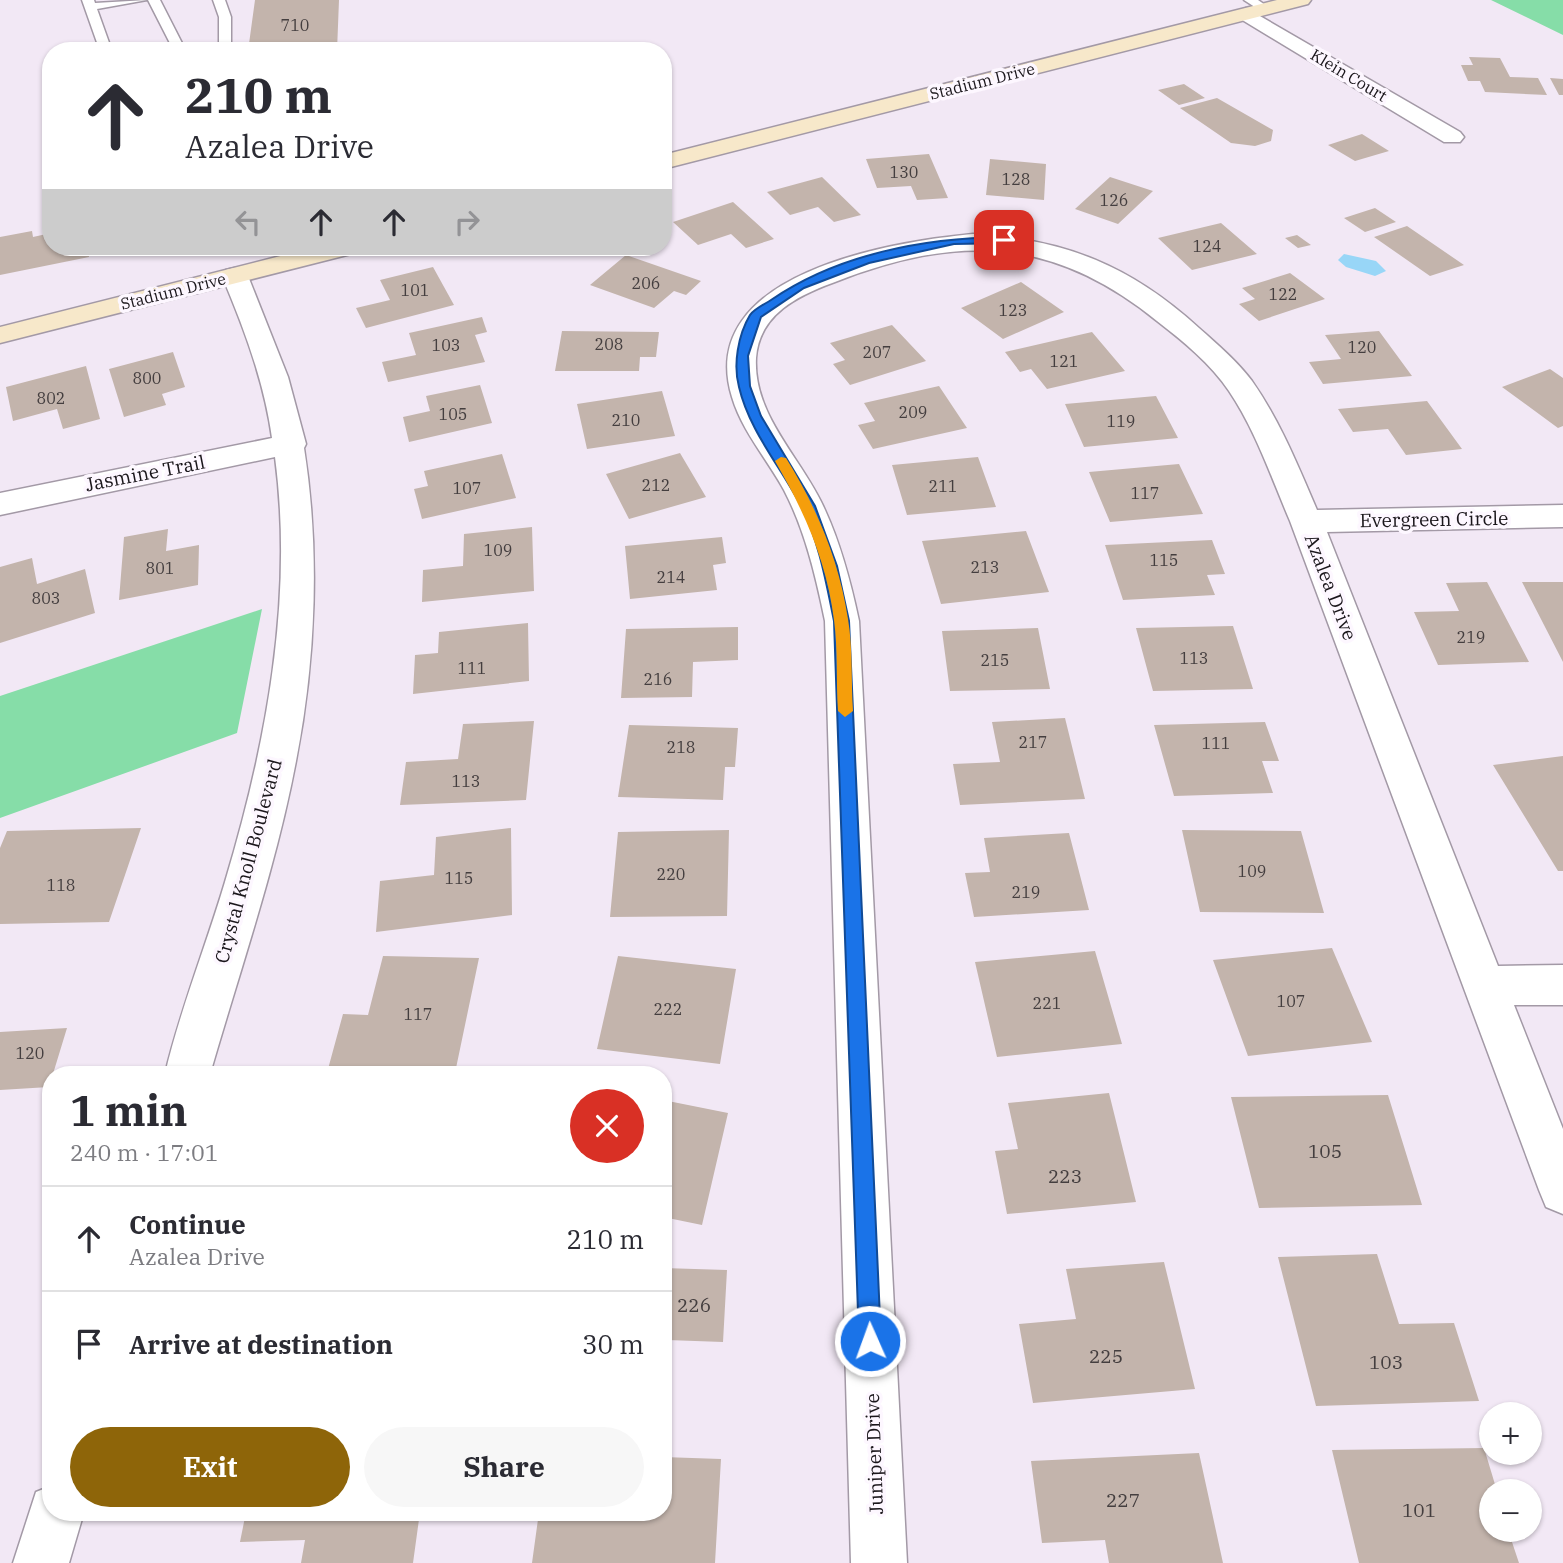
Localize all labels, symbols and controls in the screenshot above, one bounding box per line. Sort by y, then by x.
house number: 710 [281,15,309,35]
street label: Klein Court [1307,44,1391,106]
street label: Stadium Drive [927,58,1037,104]
text: 210 m [185,63,332,126]
icon: ahead [70,70,161,161]
text: Azalea Drive [185,125,374,167]
house number: 130 [890,162,918,182]
house number: 128 [1002,169,1030,189]
house number: 126 [1100,190,1128,210]
icon: left [229,203,267,241]
icon: ahead [302,203,340,241]
icon: ahead [375,203,413,241]
icon: right [448,203,486,241]
pin [974,210,1034,270]
icon: arrive [985,221,1023,259]
house number: 124 [1193,236,1221,256]
street label: Stadium Drive [118,268,228,314]
house number: 206 [632,273,660,293]
house number: 101 [401,280,429,300]
house number: 122 [1269,284,1297,304]
house number: 123 [999,300,1027,320]
house number: 208 [595,334,623,354]
house number: 103 [432,335,460,355]
house number: 120 [1348,337,1376,357]
house number: 207 [863,342,891,362]
house number: 121 [1050,351,1078,371]
house number: 800 [133,368,161,388]
house number: 802 [37,388,65,408]
house number: 209 [899,402,927,422]
house number: 105 [439,404,467,424]
house number: 210 [612,410,640,430]
house number: 119 [1107,411,1135,431]
street label: Jasmine Trail [83,450,207,496]
house number: 212 [642,475,670,495]
house number: 211 [929,476,957,496]
house number: 107 [453,478,481,498]
house number: 117 [1131,483,1159,503]
street label: Evergreen Circle [1359,506,1509,532]
street label: Azalea Drive [1300,530,1362,644]
house number: 109 [484,540,512,560]
house number: 115 [1150,550,1178,570]
house number: 213 [971,557,999,577]
house number: 801 [146,558,174,578]
house number: 214 [657,567,685,587]
house number: 803 [32,588,60,608]
house number: 219 [1457,627,1485,647]
house number: 113 [1180,648,1208,668]
house number: 215 [981,650,1009,670]
house number: 111 [458,658,486,678]
house number: 216 [644,669,672,689]
house number: 217 [1019,732,1047,752]
house number: 111 [1202,733,1230,753]
house number: 218 [667,737,695,757]
street label: Crystal Knoll Boulevard [209,756,287,966]
house number: 113 [452,771,480,791]
house number: 109 [1238,861,1266,881]
house number: 220 [657,864,685,884]
house number: 115 [445,868,473,888]
house number: 118 [47,875,75,895]
house number: 219 [1012,882,1040,902]
house number: 107 [1277,991,1305,1011]
house number: 221 [1033,993,1061,1013]
house number: 222 [654,999,682,1019]
house number: 117 [404,1004,432,1024]
house number: 120 [16,1043,44,1063]
text: 1 min [70,1083,188,1138]
button: close [570,1089,644,1163]
text: 240 m · 17:01 [70,1137,219,1167]
house number: 105 [1308,1139,1342,1163]
house number: 223 [1048,1164,1082,1188]
text: Continue [129,1207,246,1241]
icon: ahead [70,1220,108,1258]
text: 210 m [566,1222,644,1256]
text: Azalea Drive [129,1241,265,1271]
house number: 226 [677,1293,711,1317]
position arrow [833,1304,907,1378]
icon: arrive [70,1325,108,1363]
text: Arrive at destination [129,1327,393,1361]
text: 30 m [582,1327,644,1361]
house number: 225 [1089,1344,1123,1368]
house number: 103 [1369,1350,1403,1374]
street label: Juniper Drive [860,1393,888,1515]
map controls [1479,1402,1542,1542]
button: + [1479,1402,1542,1465]
button: Exit [70,1427,350,1507]
button: Share [364,1427,644,1507]
button: − [1479,1479,1542,1542]
house number: 227 [1106,1488,1140,1512]
house number: 101 [1402,1498,1436,1522]

